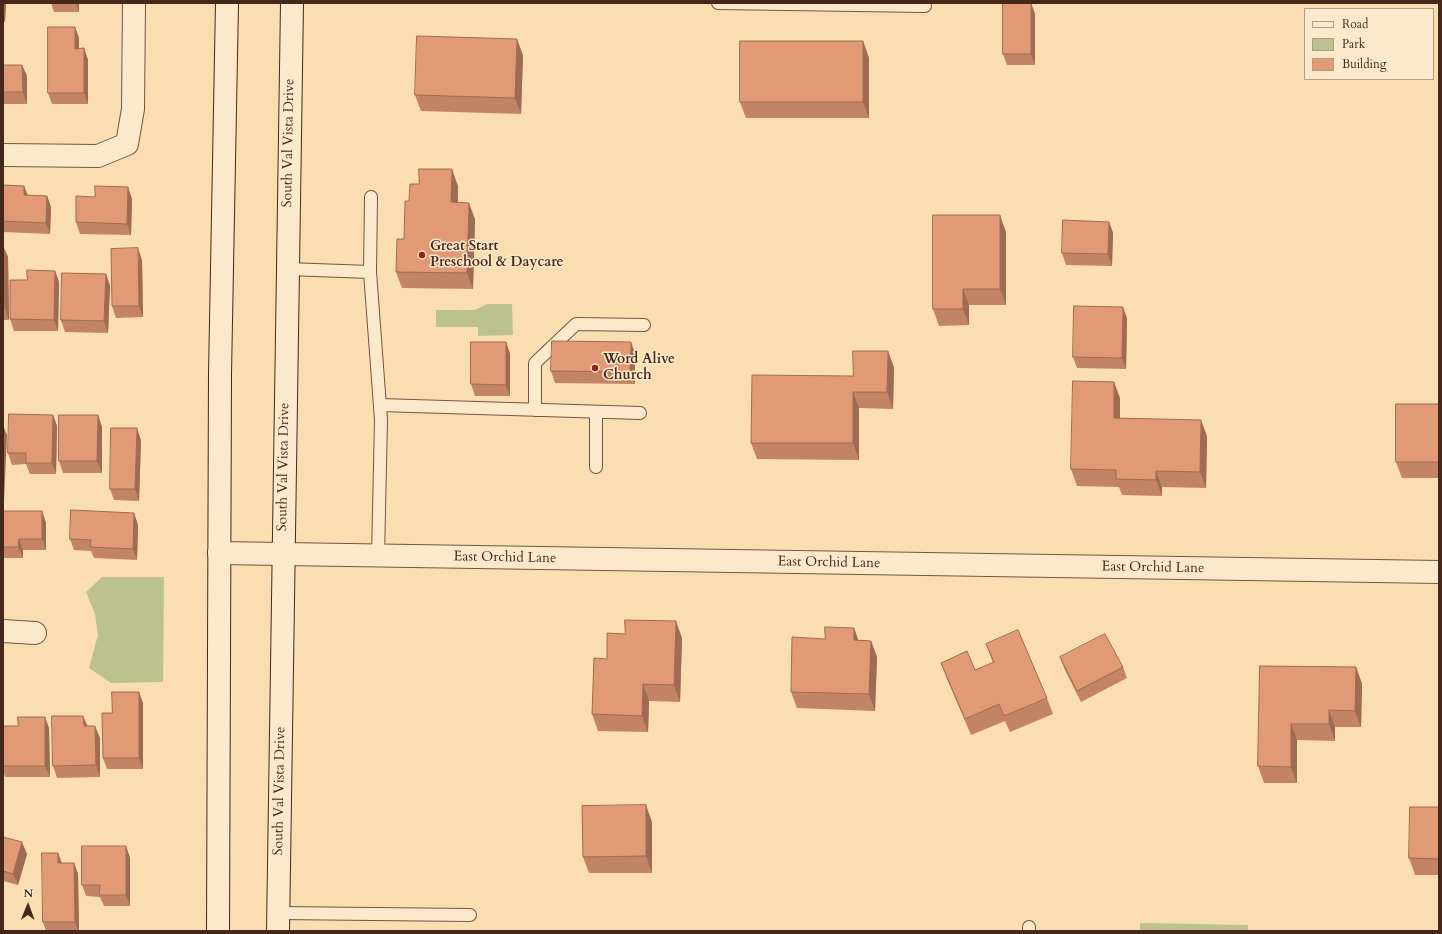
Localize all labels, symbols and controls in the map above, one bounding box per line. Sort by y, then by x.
legend [1304,8,1434,80]
text: Road [1342,16,1368,32]
text: Park [1342,36,1365,52]
text: Building [1342,56,1386,72]
street label: South Val Vista Drive [279,78,299,208]
place label: Great Start Preschool & Daycare [430,239,563,272]
marker: Great Start Preschool & Daycare [417,250,427,260]
place label: Word Alive Church [603,352,675,384]
marker: Word Alive Church [590,363,600,373]
street label: South Val Vista Drive [274,402,294,532]
street label: East Orchid Lane [453,549,557,567]
street label: East Orchid Lane [777,554,881,572]
street label: East Orchid Lane [1101,559,1205,577]
street label: South Val Vista Drive [270,726,290,856]
north arrow [8,886,48,926]
text: N [23,886,33,901]

